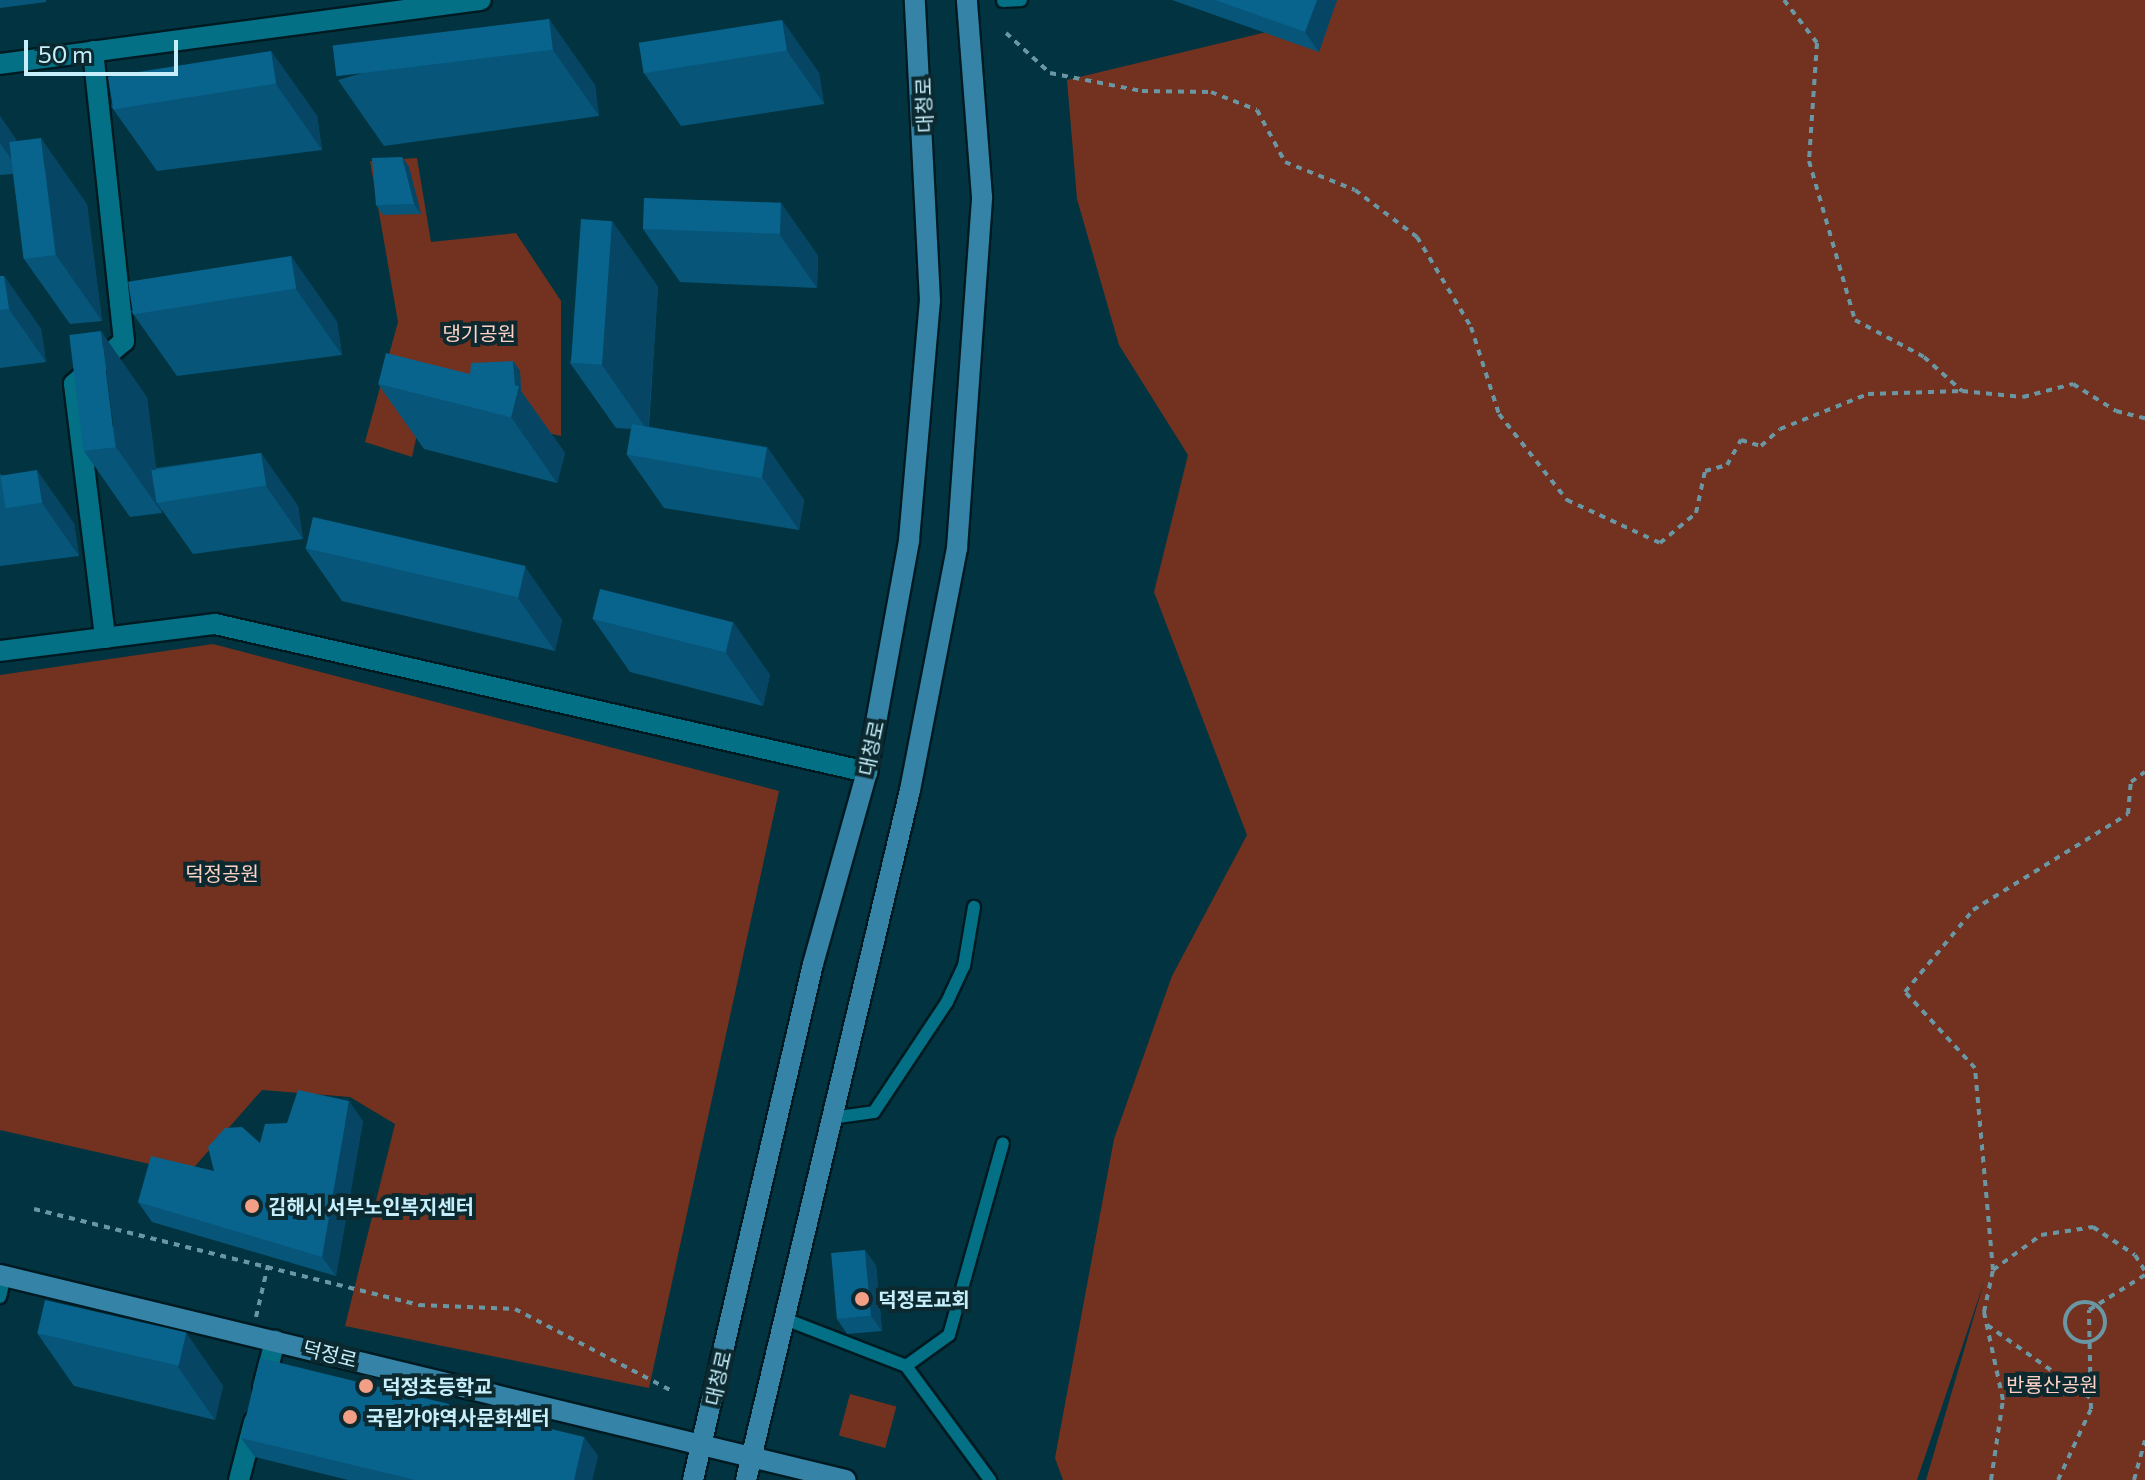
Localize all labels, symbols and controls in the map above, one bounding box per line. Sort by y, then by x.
scale bar [28,24,182,74]
text: 50 m [38,39,93,68]
street label: 대청로 [911,77,937,133]
park label: 댕기공원 [442,321,516,345]
street label: 대청로 [854,719,888,777]
park label: 덕정공원 [185,861,259,885]
place label: 김해시 서부노인복지센터 [268,1194,474,1218]
marker: 김해시 서부노인복지센터 [243,1197,261,1215]
place label: 덕정로교회 [878,1287,970,1311]
marker: 덕정로교회 [853,1290,871,1308]
street label: 덕정로 [300,1336,360,1372]
street label: 대청로 [700,1348,736,1408]
park label: 반룡산공원 [2006,1372,2098,1396]
place label: 덕정초등학교 [382,1374,492,1398]
marker: 덕정초등학교 [357,1377,375,1395]
place label: 국립가야역사문화센터 [366,1405,550,1429]
marker: 국립가야역사문화센터 [341,1408,359,1426]

